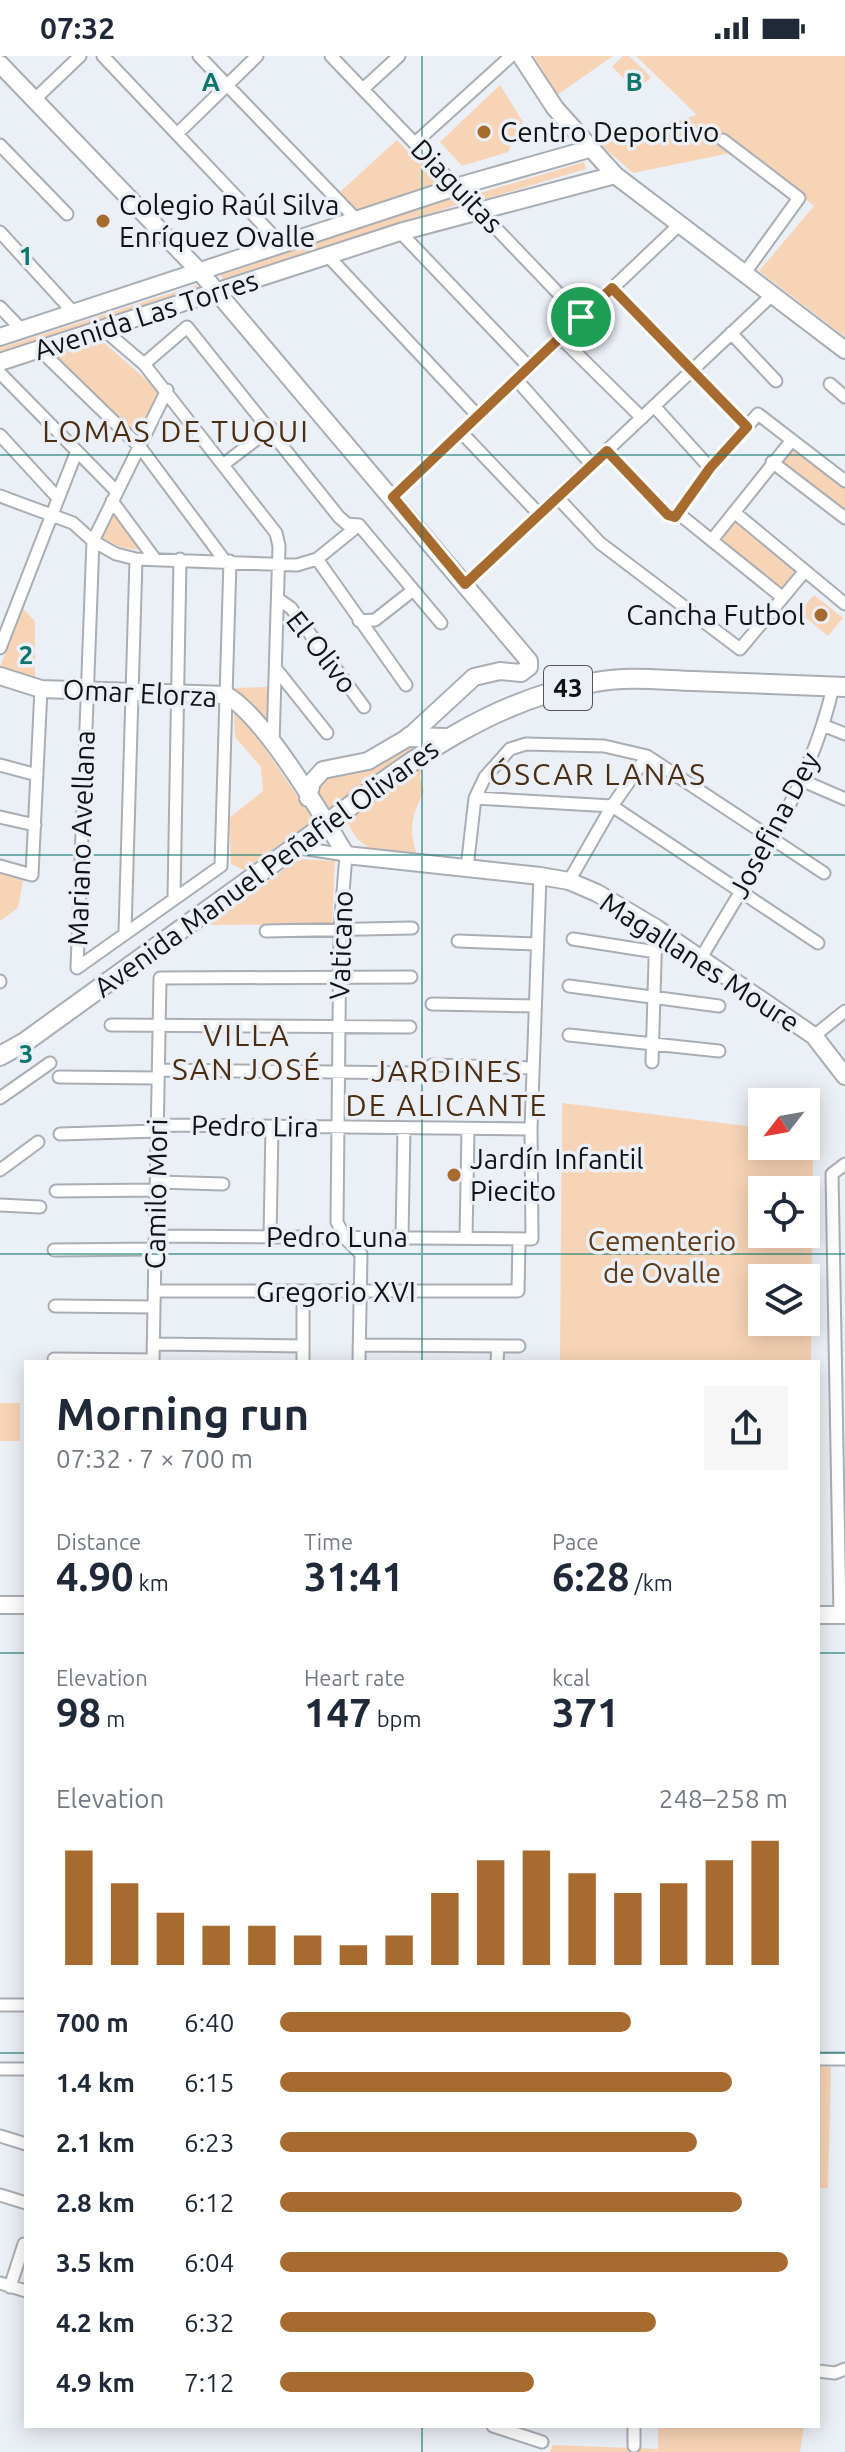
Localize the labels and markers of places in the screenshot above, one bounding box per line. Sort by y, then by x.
place label: Centro Deportivo [500,116,719,147]
marker: Centro Deportivo [475,123,493,141]
place label: Colegio Raúl Silva Enríquez Ovalle [119,189,339,252]
marker: Colegio Raúl Silva Enríquez Ovalle [94,212,112,230]
pin [547,283,615,351]
place label: Cancha Futbol [626,599,805,630]
marker: Cancha Futbol [812,606,830,624]
place label: Jardín Infantil Piecito [470,1143,644,1206]
marker: Jardín Infantil Piecito [445,1166,463,1184]

